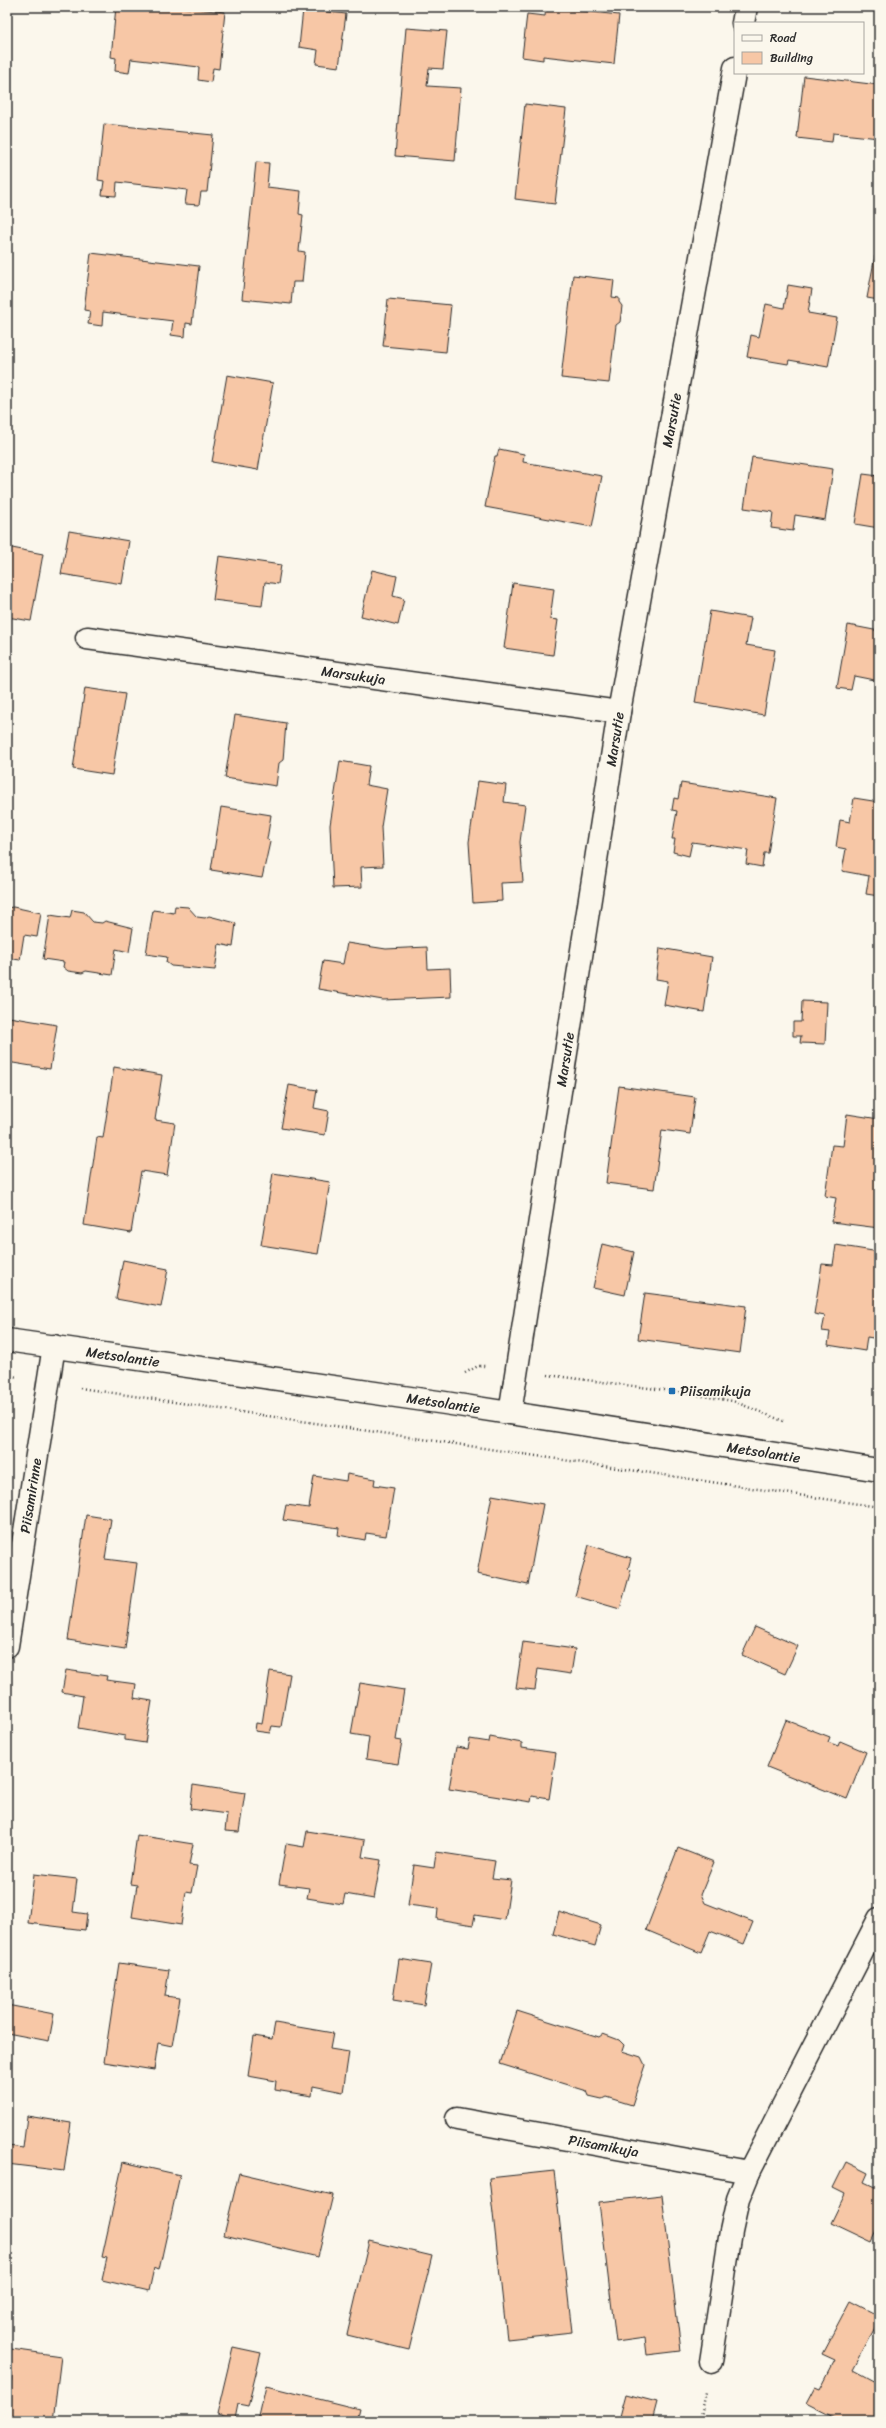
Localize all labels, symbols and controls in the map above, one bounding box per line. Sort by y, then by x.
legend [734,22,864,74]
text: Road [770,27,797,49]
text: Building [770,47,813,69]
street label: Marsutie [655,391,689,449]
street label: Marsukuja [320,659,387,692]
street label: Marsutie [599,710,632,768]
street label: Marsutie [549,1030,582,1088]
street label: Metsolantie [84,1340,161,1375]
place label: Piisamikuja [680,1379,751,1404]
street label: Metsolantie [405,1386,482,1421]
marker: Piisamikuja [667,1386,677,1396]
street label: Metsolantie [725,1435,802,1471]
street label: Piisamirinne [13,1456,49,1535]
street label: Piisamikuja [566,2127,641,2165]

